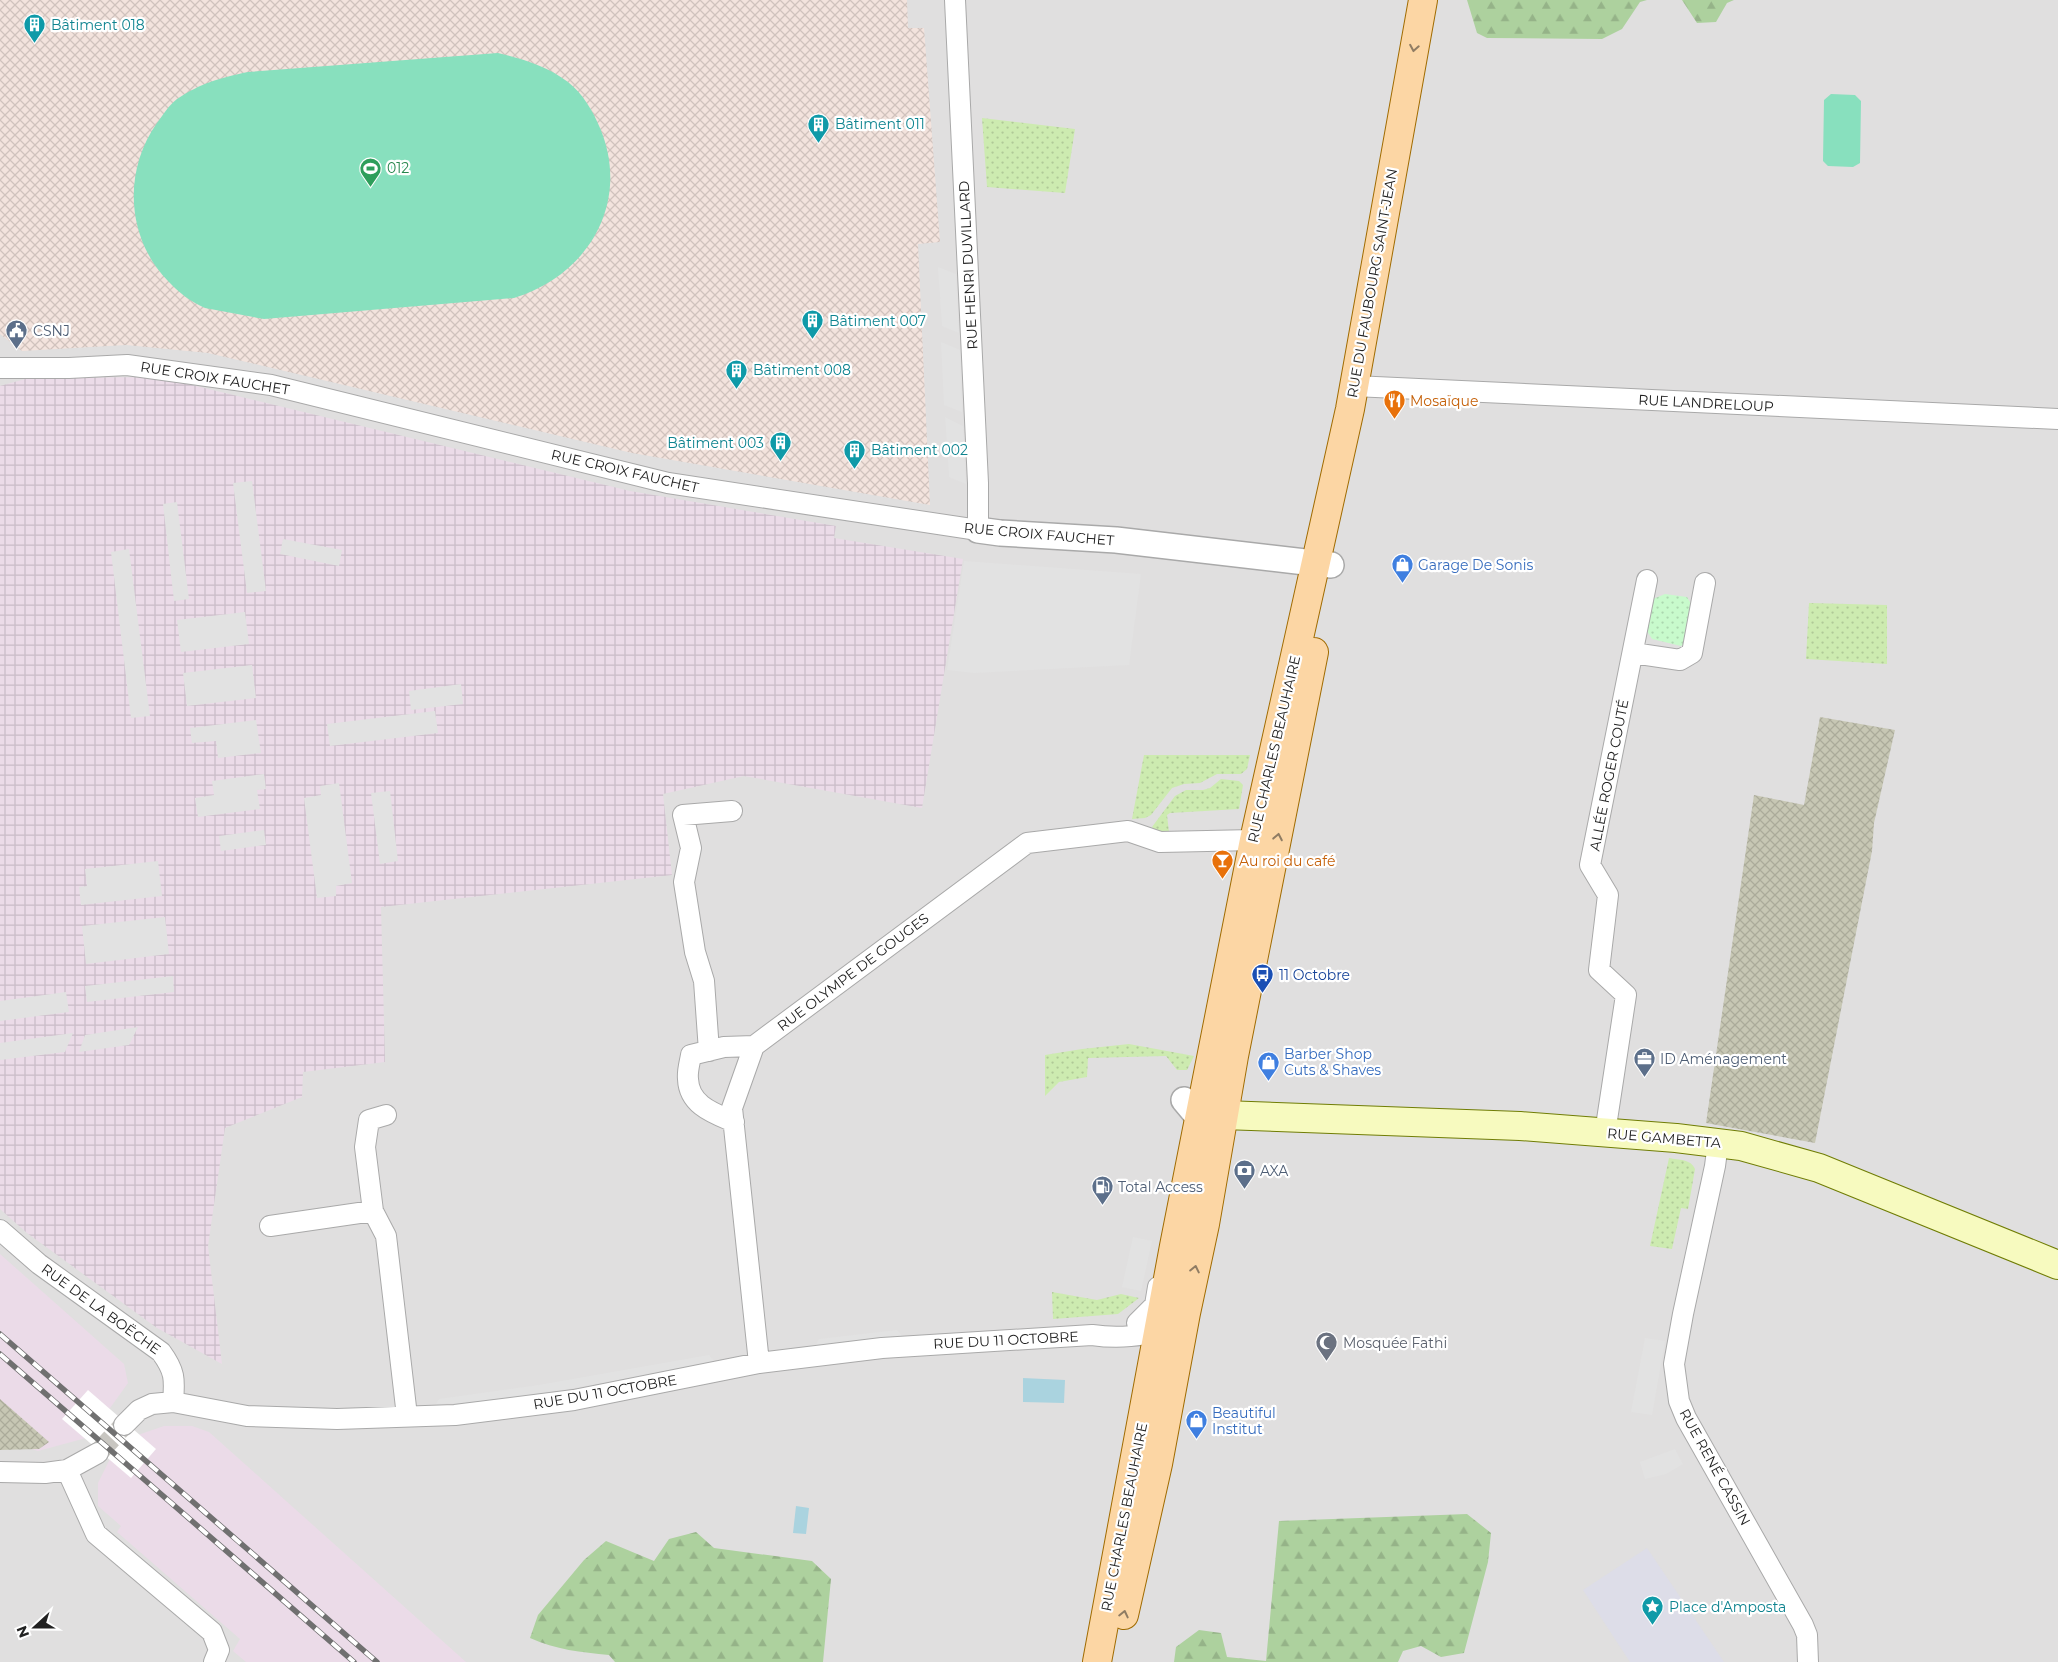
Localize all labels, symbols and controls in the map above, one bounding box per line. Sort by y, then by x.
building icon: Bâtiment 018 [23,13,47,44]
place label: Bâtiment 018 [51,16,145,34]
one-way arrow [1410,43,1420,52]
building icon: Bâtiment 011 [807,112,831,143]
place label: Bâtiment 011 [835,115,925,133]
sports icon: 012 [359,156,383,187]
place label: 012 [387,159,409,177]
street label: RUE DU FAUBOURG SAINT-JEAN [1343,167,1401,399]
street label: RUE HENRI DUVILLARD [955,180,981,350]
building icon: Bâtiment 007 [801,309,825,340]
place label: Bâtiment 007 [829,312,926,330]
public building icon: CSNJ [5,319,29,350]
place label: CSNJ [33,322,70,340]
street label: RUE CROIX FAUCHET [139,357,291,399]
building icon: Bâtiment 008 [725,358,749,389]
place label: Bâtiment 008 [753,361,851,379]
restaurant icon: Mosaïque [1382,389,1406,420]
street label: RUE LANDRELOUP [1638,390,1774,416]
place label: Mosaïque [1410,392,1478,410]
building icon: Bâtiment 003 [768,431,792,462]
place label: Bâtiment 003 [667,434,764,452]
building icon: Bâtiment 002 [843,438,867,469]
place label: Bâtiment 002 [871,441,968,459]
street label: RUE CROIX FAUCHET [549,445,701,497]
street label: RUE CROIX FAUCHET [963,518,1115,550]
shop icon: Garage De Sonis [1390,553,1414,584]
place label: Garage De Sonis [1418,556,1533,574]
street label: RUE CHARLES BEAUHAIRE [1244,654,1304,844]
street label: ALLÉE ROGER COUTÉ [1585,698,1633,852]
one-way arrow [1272,832,1282,841]
bar icon: Au roi du café [1211,849,1235,880]
place label: Au roi du café [1239,852,1335,870]
street label: RUE OLYMPE DE GOUGES [774,909,932,1035]
bus stop icon: 11 Octobre [1251,963,1275,994]
place label: 11 Octobre [1279,966,1350,984]
place label: Barber Shop Cuts & Shaves [1284,1045,1381,1079]
office icon: ID Aménagement [1632,1047,1656,1078]
shop icon: Barber Shop Cuts & Shaves [1256,1050,1280,1081]
place label: ID Aménagement [1660,1050,1787,1068]
street label: RUE GAMBETTA [1606,1124,1723,1152]
bank icon: AXA [1232,1159,1256,1190]
place label: AXA [1260,1162,1289,1180]
fuel station icon: Total Access [1090,1175,1114,1206]
place label: Total Access [1118,1178,1203,1196]
street label: RUE DE LA BOËCHE [38,1260,164,1358]
one-way arrow [1190,1264,1200,1273]
street label: RUE DU 11 OCTOBRE [933,1327,1079,1353]
mosque icon: Mosquée Fathi [1315,1331,1339,1362]
place label: Mosquée Fathi [1343,1334,1447,1352]
street label: RUE DU 11 OCTOBRE [532,1371,678,1413]
place label: Beautiful Institut [1212,1404,1276,1438]
street label: RUE RENÉ CASSIN [1675,1405,1755,1529]
shop icon: Beautiful Institut [1184,1409,1208,1440]
street label: RUE CHARLES BEAUHAIRE [1097,1421,1151,1613]
place icon: Place d'Amposta [1641,1595,1665,1626]
place label: Place d'Amposta [1669,1598,1786,1616]
north arrow [10,1602,60,1652]
one-way arrow [1118,1610,1129,1619]
text: N [12,1623,33,1640]

